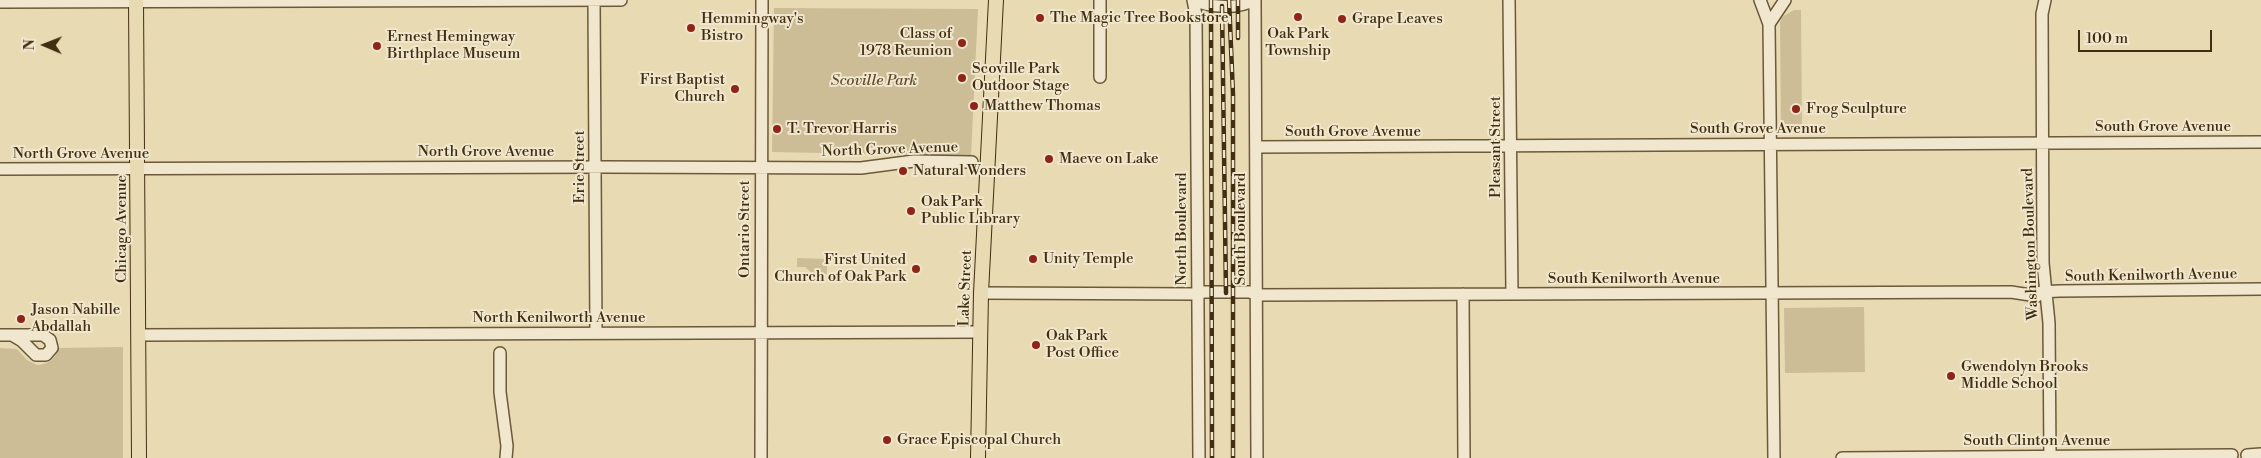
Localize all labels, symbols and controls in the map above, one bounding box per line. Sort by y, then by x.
place label: The Magic Tree Bookstore [1050,9,1229,27]
place label: Hemmingway's Bistro [701,10,804,45]
place label: Grape Leaves [1352,10,1443,28]
marker: Oak Park Township [1292,11,1304,23]
marker: The Magic Tree Bookstore [1034,12,1046,24]
marker: Grape Leaves [1336,13,1348,25]
north arrow [20,20,70,70]
scale bar [2081,20,2215,52]
marker: Hemmingway's Bistro [685,22,697,34]
place label: Class of 1978 Reunion [860,25,952,60]
place label: Oak Park Township [1265,25,1331,60]
place label: Ernest Hemingway Birthplace Museum [387,28,520,63]
text: 100 m [2086,29,2128,48]
marker: Class of 1978 Reunion [956,37,968,49]
text: N [21,39,39,50]
marker: Ernest Hemingway Birthplace Museum [371,40,383,52]
place label: Scoville Park Outdoor Stage [972,60,1069,95]
place label: First Baptist Church [640,71,725,106]
park label: Scoville Park [831,72,917,90]
marker: Scoville Park Outdoor Stage [956,72,968,84]
marker: First Baptist Church [729,83,741,95]
street label: Pleasant Street [1487,96,1505,198]
place label: Matthew Thomas [984,97,1100,115]
marker: Matthew Thomas [968,100,980,112]
place label: Frog Sculpture [1806,100,1907,118]
marker: Frog Sculpture [1790,103,1802,115]
street label: South Grove Avenue [2095,118,2231,136]
place label: T. Trevor Harris [787,120,897,138]
street label: South Grove Avenue [1690,120,1826,138]
marker: T. Trevor Harris [771,123,783,135]
street label: South Grove Avenue [1285,123,1421,141]
street label: Erie Street [571,130,589,204]
street label: North Grove Avenue [821,139,959,161]
street label: North Grove Avenue [418,143,554,161]
street label: North Grove Avenue [13,145,149,163]
place label: Maeve on Lake [1059,150,1159,168]
marker: Maeve on Lake [1043,153,1055,165]
place label: Natural Wonders [913,162,1026,180]
marker: Natural Wonders [897,165,909,177]
street label: Washington Boulevard [2019,168,2043,320]
street label: North Boulevard [1173,172,1191,286]
street label: South Boulevard [1232,173,1250,285]
street label: Chicago Avenue [113,175,131,283]
street label: Ontario Street [736,180,754,278]
place label: Oak Park Public Library [921,193,1020,228]
marker: Oak Park Public Library [905,205,917,217]
street label: Lake Street [956,249,976,327]
place label: Unity Temple [1043,250,1134,268]
place label: First United Church of Oak Park [774,251,906,286]
marker: Unity Temple [1027,253,1039,265]
marker: First United Church of Oak Park [910,263,922,275]
street label: South Kenilworth Avenue [2065,265,2237,287]
street label: South Kenilworth Avenue [1548,270,1720,288]
place label: Jason Nabille Abdallah [31,301,120,336]
street label: North Kenilworth Avenue [472,309,646,327]
marker: Jason Nabille Abdallah [15,313,27,325]
place label: Oak Park Post Office [1046,327,1119,362]
marker: Oak Park Post Office [1030,339,1042,351]
place label: Gwendolyn Brooks Middle School [1961,358,2088,393]
marker: Gwendolyn Brooks Middle School [1945,370,1957,382]
place label: Grace Episcopal Church [897,431,1061,449]
street label: South Clinton Avenue [1964,432,2110,450]
marker: Grace Episcopal Church [881,434,893,446]

